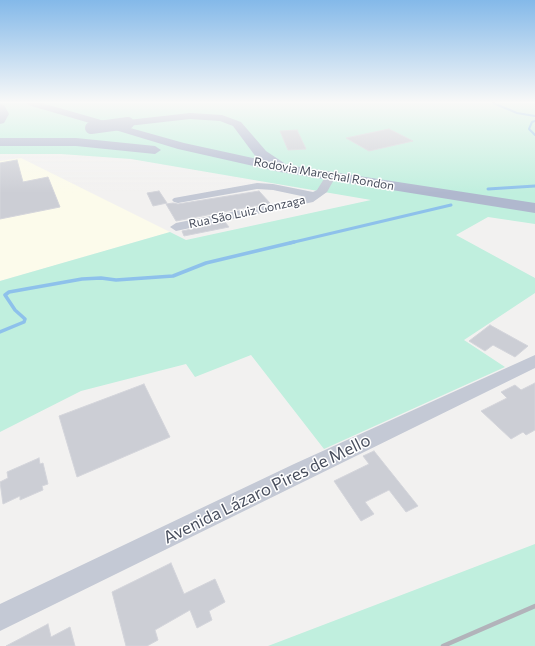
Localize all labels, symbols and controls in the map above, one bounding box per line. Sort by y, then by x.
street label: Rodovia Marechal Rondon [253,155,395,193]
street label: Rua São Luiz Gonzaga [187,193,307,231]
street label: Avenida Lázaro Pires de Mello [160,430,374,548]

